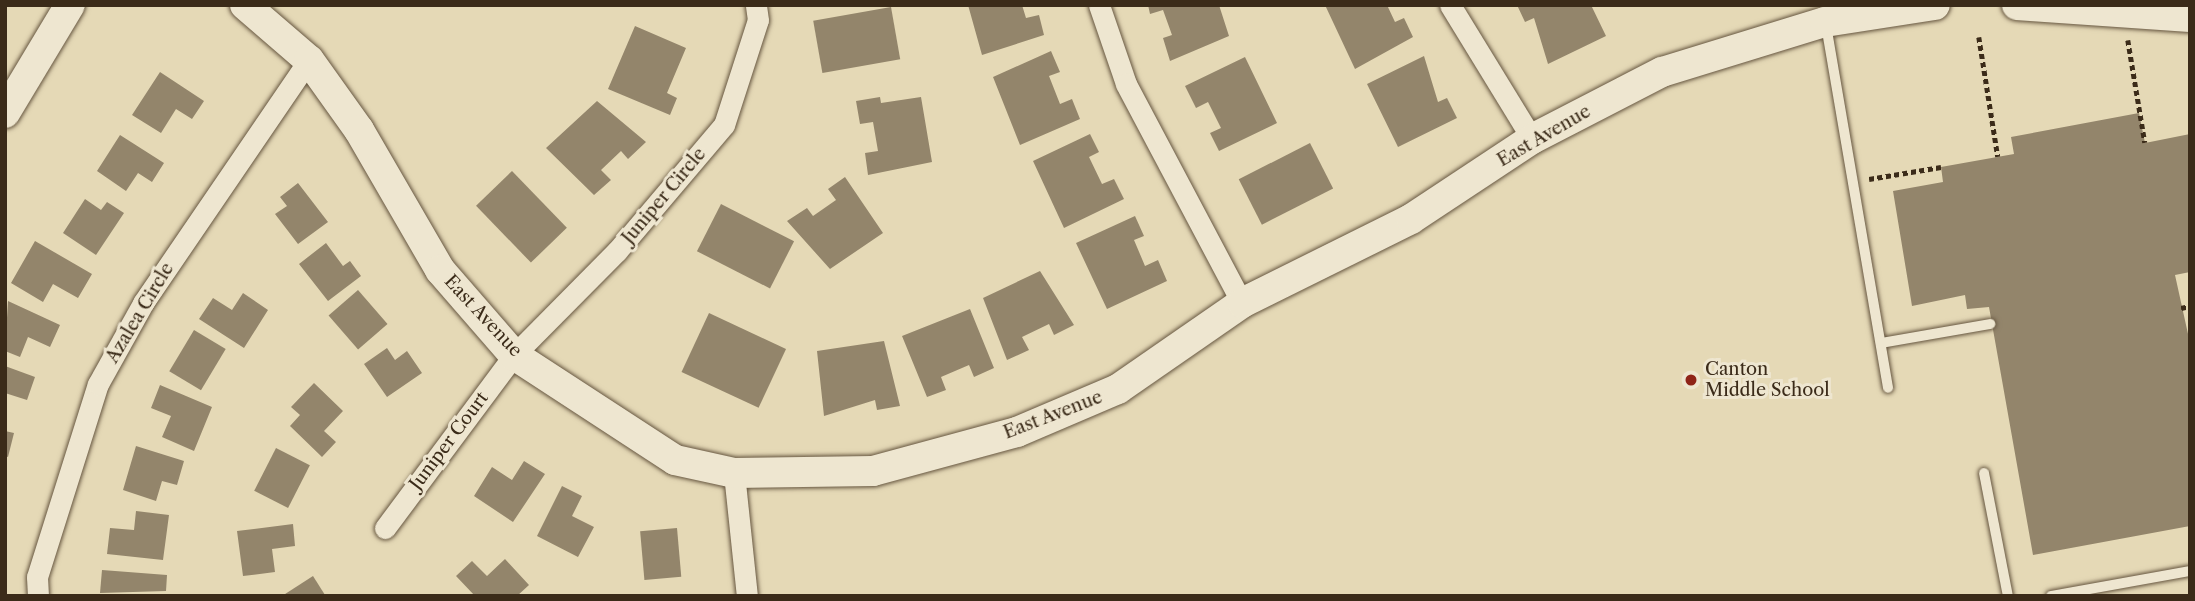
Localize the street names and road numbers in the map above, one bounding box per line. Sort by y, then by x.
street label: East Avenue [1493,100,1595,172]
street label: Juniper Circle [617,143,711,249]
street label: Azalea Circle [102,259,178,367]
street label: East Avenue [439,270,527,362]
street label: East Avenue [1000,386,1106,444]
street label: Juniper Court [405,388,493,494]

